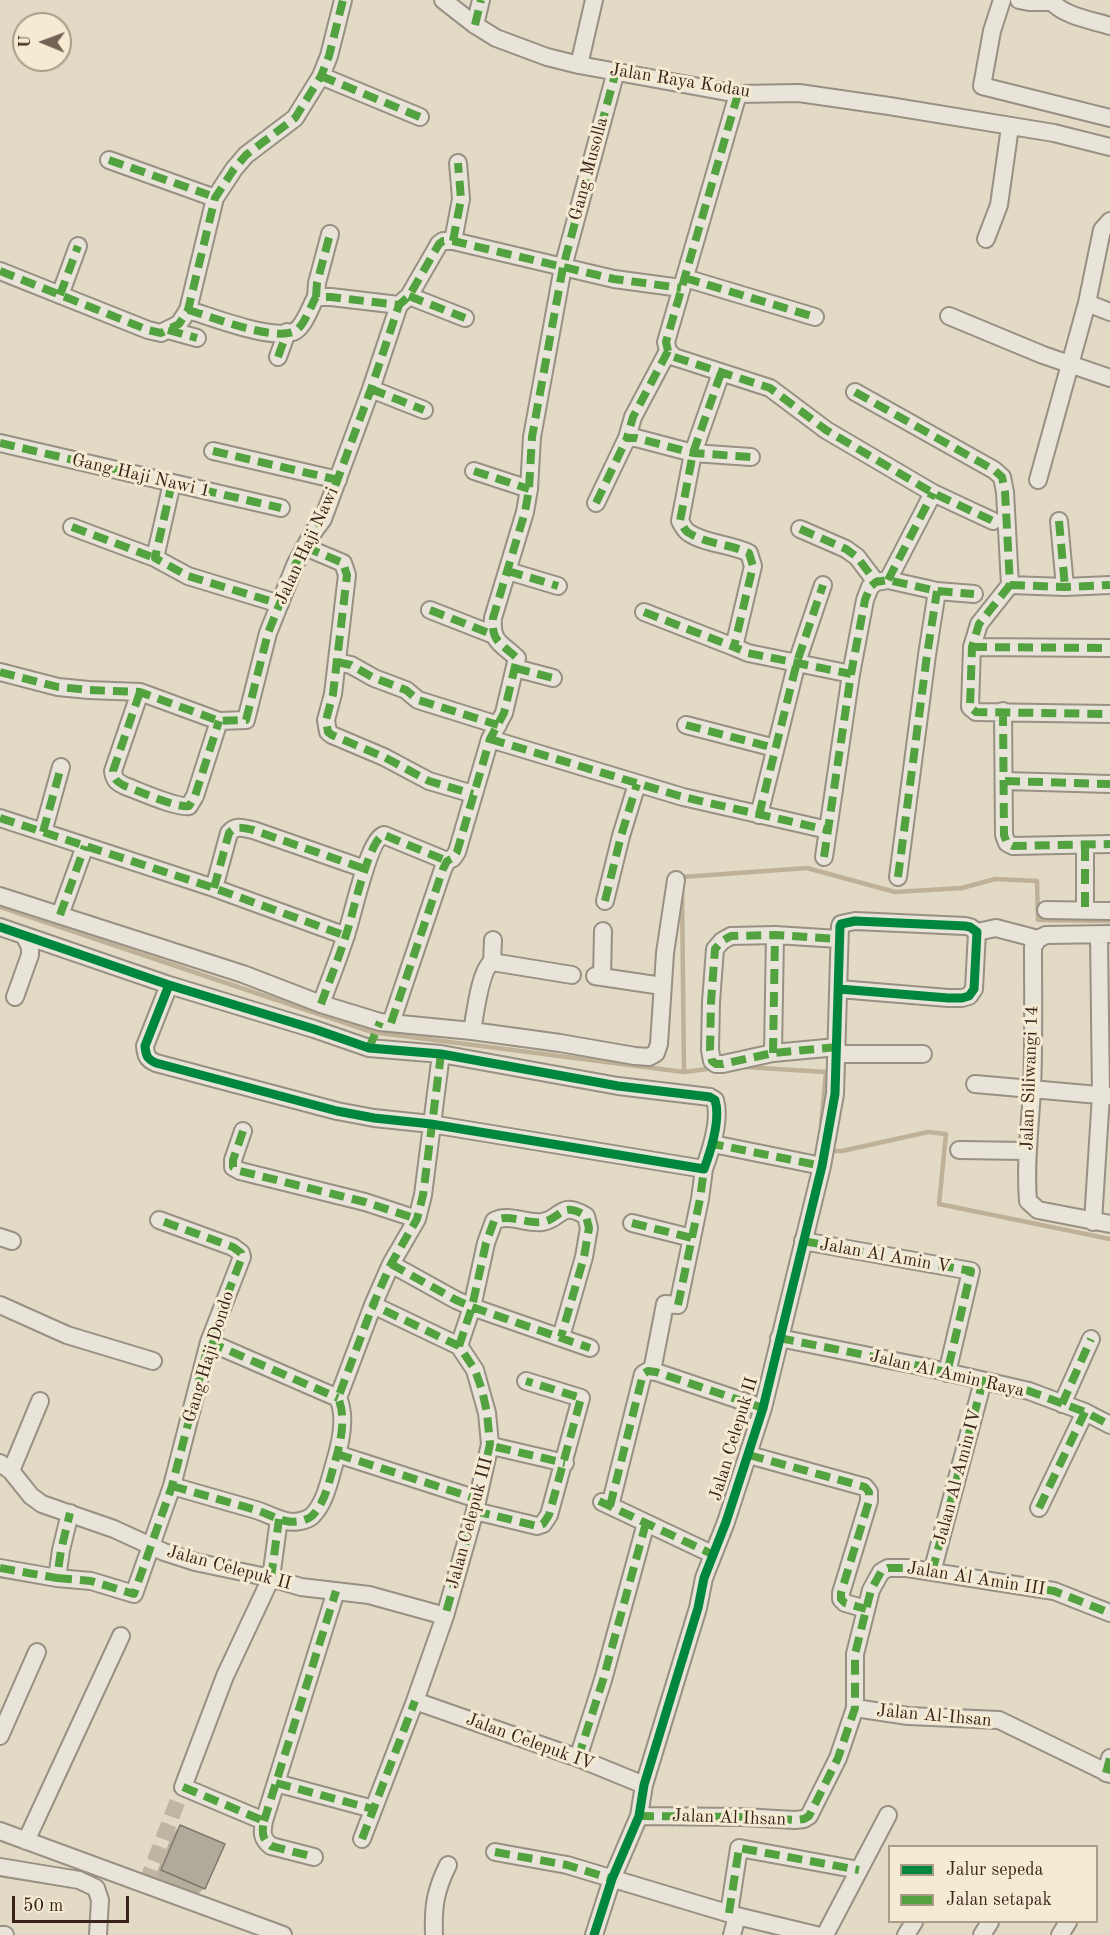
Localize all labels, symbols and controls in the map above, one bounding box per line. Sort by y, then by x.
north arrow [12,12,72,72]
text: U [18,35,34,48]
street label: Jalan Raya Kodau [608,59,752,103]
street label: Gang Musolla [565,115,613,223]
street label: Gang Haji Nawi 1 [70,450,212,502]
street label: Jalan Haji Nawi [270,484,344,608]
street label: Jalan Siliwangi 14 [1017,1005,1043,1151]
street label: Jalan Al Amin V [818,1234,952,1278]
street label: Gang Haji Dondo [179,1289,239,1425]
street label: Jalan Al Amin Raya [868,1346,1026,1402]
street label: Jalan Celepuk II [705,1375,763,1503]
street label: Jalan Al Amin IV [930,1407,986,1547]
street label: Jalan Celepuk III [442,1455,498,1591]
street label: Jalan Celepuk II [164,1541,294,1595]
street label: Jalan Al Amin III [905,1557,1047,1601]
street label: Jalan Al-Ihsan [875,1700,993,1732]
street label: Jalan Celepuk IV [463,1709,597,1775]
street label: Jalan Al Ihsan [672,1805,786,1831]
legend [888,1845,1098,1923]
text: Jalur sepeda [946,1861,1044,1879]
scale bar [15,1884,132,1922]
text: Jalan setapak [946,1891,1052,1909]
text: 50 m [23,1897,63,1915]

